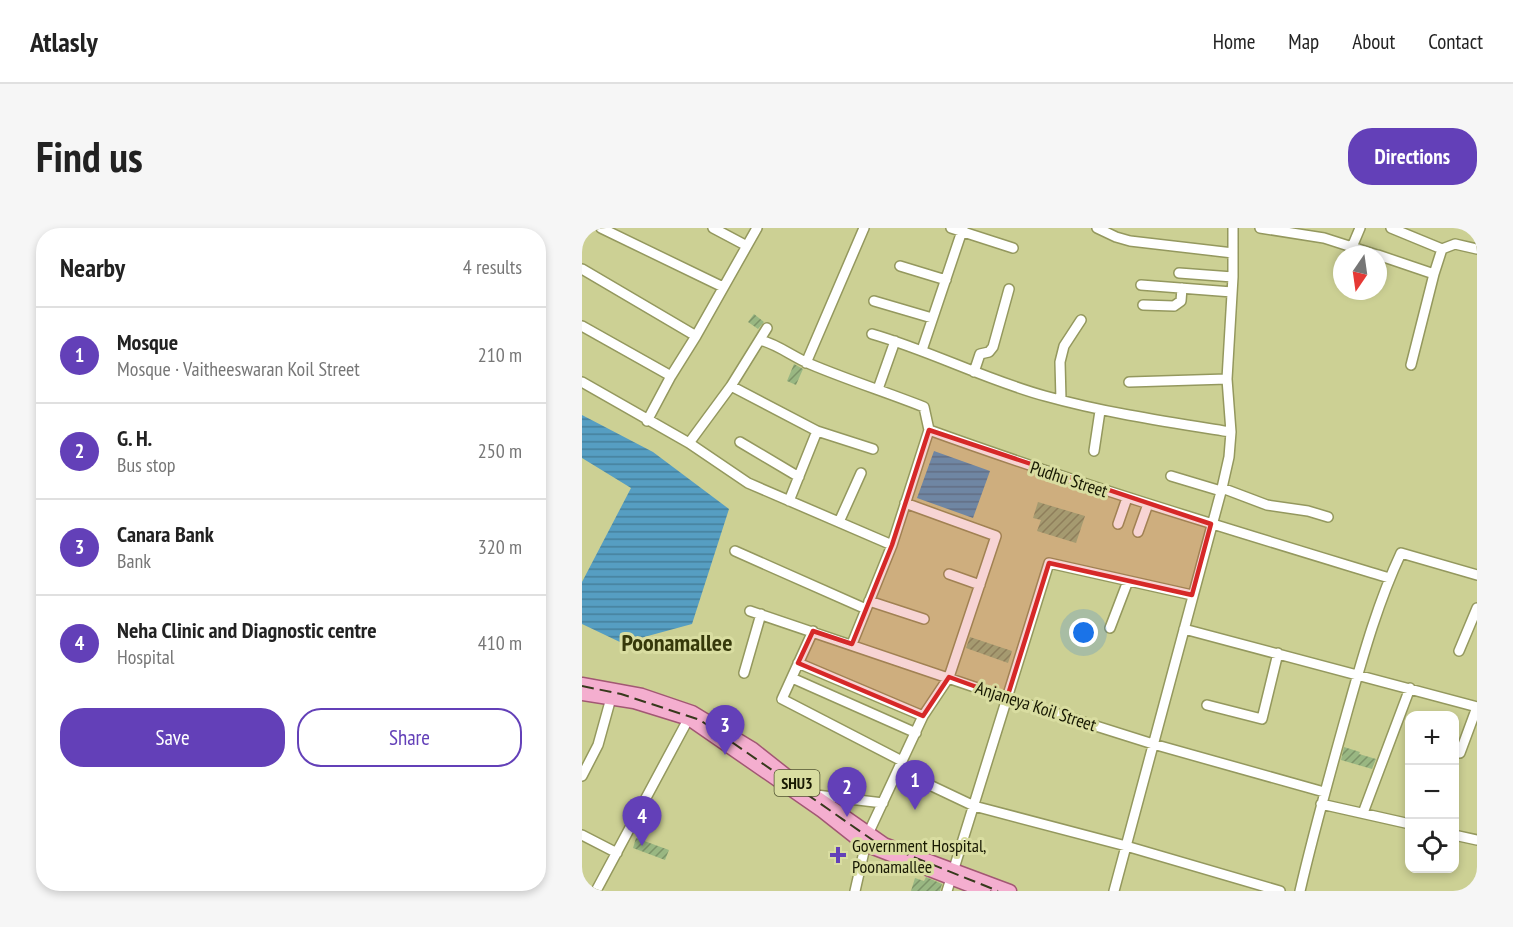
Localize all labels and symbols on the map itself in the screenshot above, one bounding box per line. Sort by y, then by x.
north arrow [1333,246,1387,300]
street label: Pudhu Street [1027,456,1111,502]
your location [1069,618,1098,647]
district label: Poonamallee [622,627,732,658]
street label: Anjaneya Koil Street [973,676,1099,736]
pin: 3 [706,706,744,755]
pin: 1 [896,760,934,810]
pin: 2 [828,768,866,817]
road number: SHU3 [774,770,820,796]
pin: 4 [622,796,662,846]
place label: Government Hospital, Poonamallee [852,834,986,878]
marker: Government Hospital, Poonamallee [829,846,847,864]

